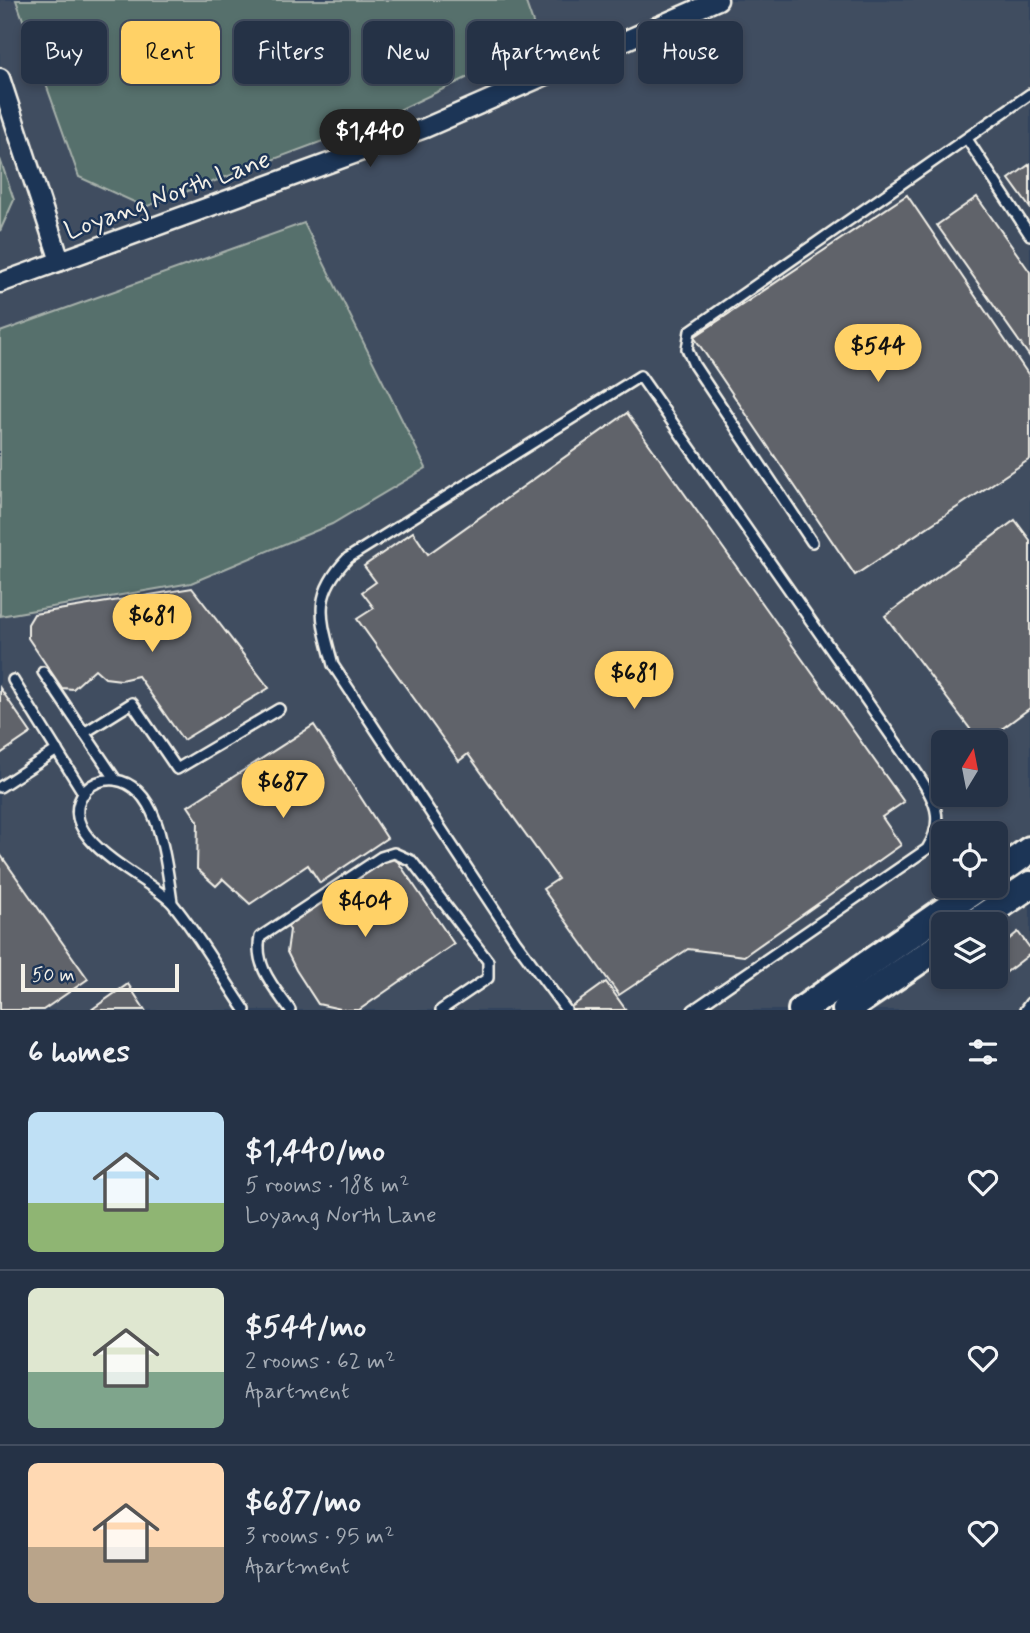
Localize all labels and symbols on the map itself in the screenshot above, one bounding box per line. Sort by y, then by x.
pin: $1,440 [313,110,427,169]
street label: Loyang North Lane [60,143,275,249]
pin: $544 [837,324,919,384]
pin: $681 [111,594,193,654]
pin: $681 [593,652,675,711]
north arrow [931,730,1008,807]
pin: $687 [242,760,324,820]
pin: $404 [324,880,406,939]
scale bar [21,961,178,993]

